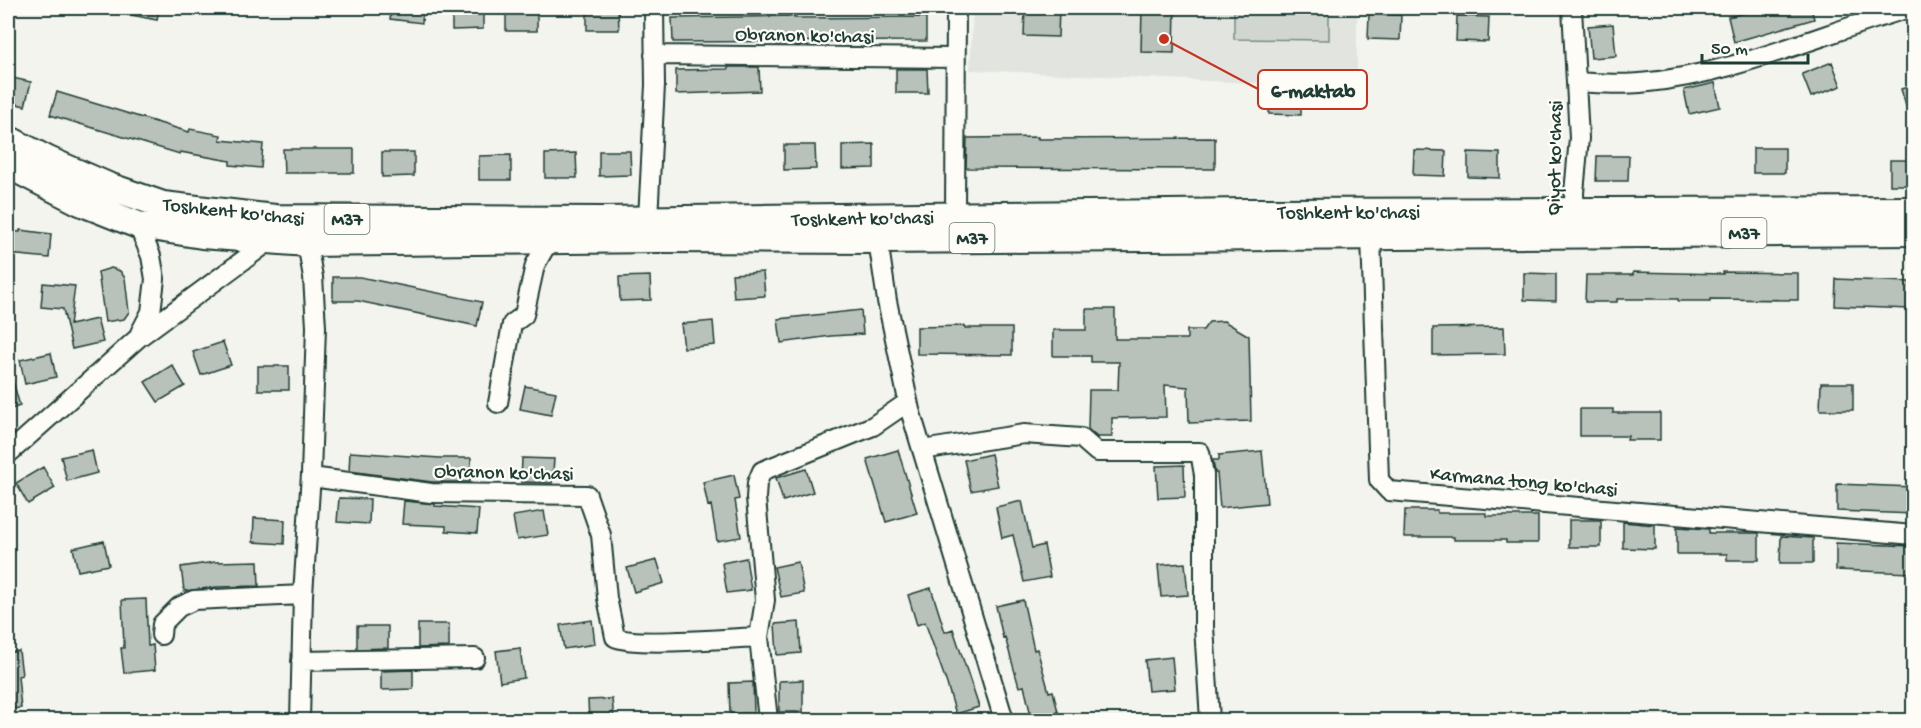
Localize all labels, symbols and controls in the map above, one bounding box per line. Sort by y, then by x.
street label: Obranon ko'chasi [735,25,875,50]
scale bar [1702,27,1808,65]
text: 50 m [1711,40,1748,61]
callout: 6-maktab [1258,70,1367,109]
text: 6-maktab [1271,81,1355,106]
street label: Qiyot ko'chasi [1544,100,1569,216]
street label: Toshkent ko'chasi [161,194,306,232]
street label: Toshkent ko'chasi [1277,203,1420,226]
road number: M37 [324,204,370,234]
street label: Toshkent ko'chasi [791,208,935,233]
road number: M37 [1722,218,1766,248]
road number: M37 [950,223,994,253]
street label: Obranon ko'chasi [434,462,574,487]
street label: Karmana tong ko'chasi [1429,464,1619,503]

